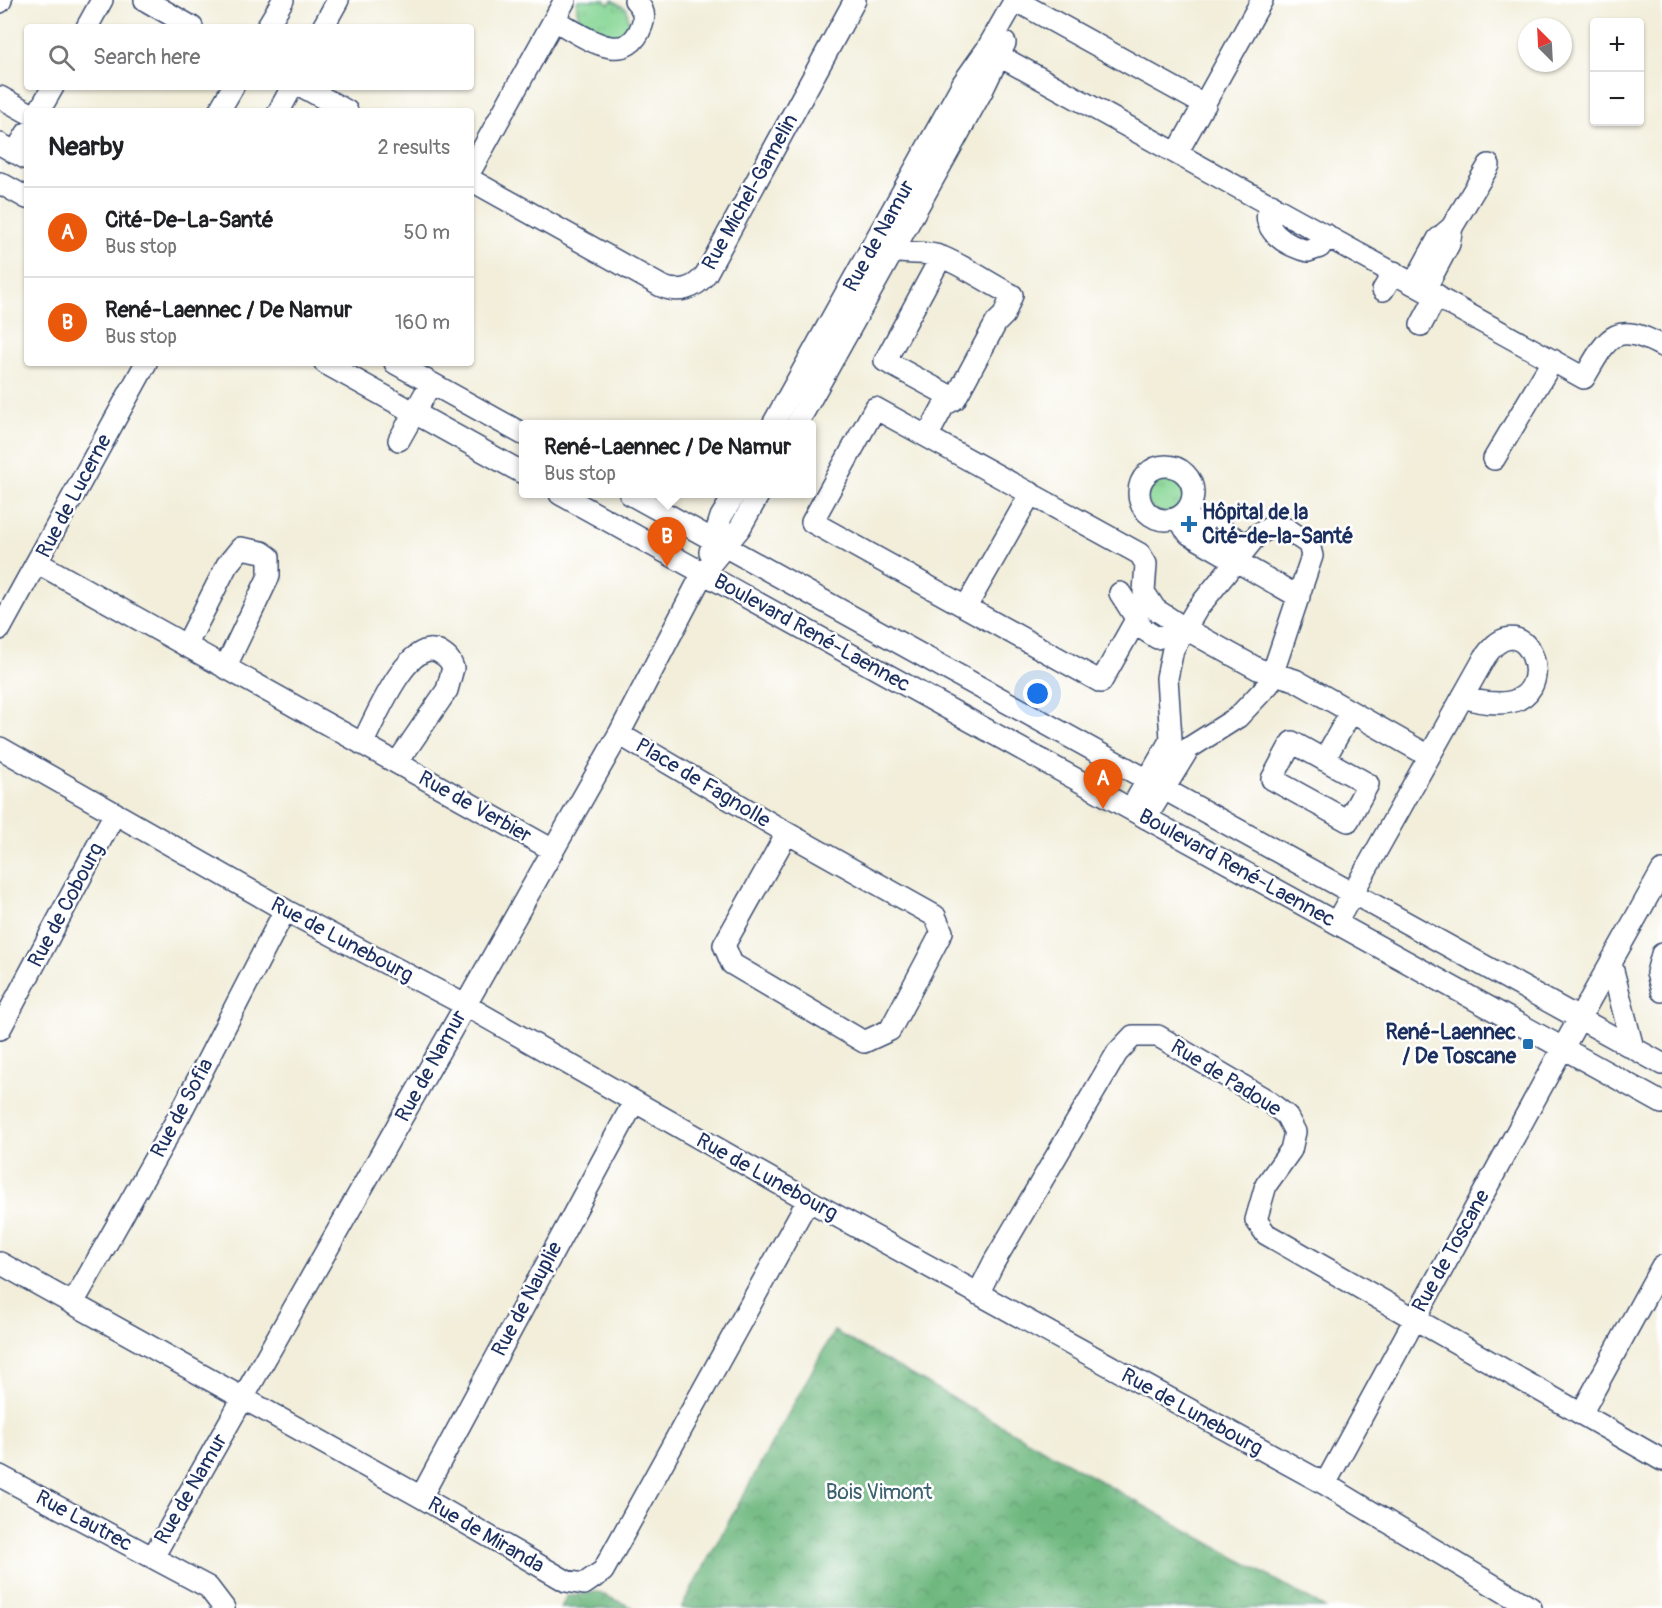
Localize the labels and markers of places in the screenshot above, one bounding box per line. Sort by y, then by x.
place label: Hôpital de la Cité-de-la-Santé [1202,499,1353,550]
marker: Hôpital de la Cité-de-la-Santé [1180,515,1198,533]
pin: B [648,518,686,567]
pin: A [1084,760,1122,809]
place label: René-Laennec / De Toscane [1386,1019,1517,1070]
marker: René-Laennec / De Toscane [1521,1037,1535,1051]

